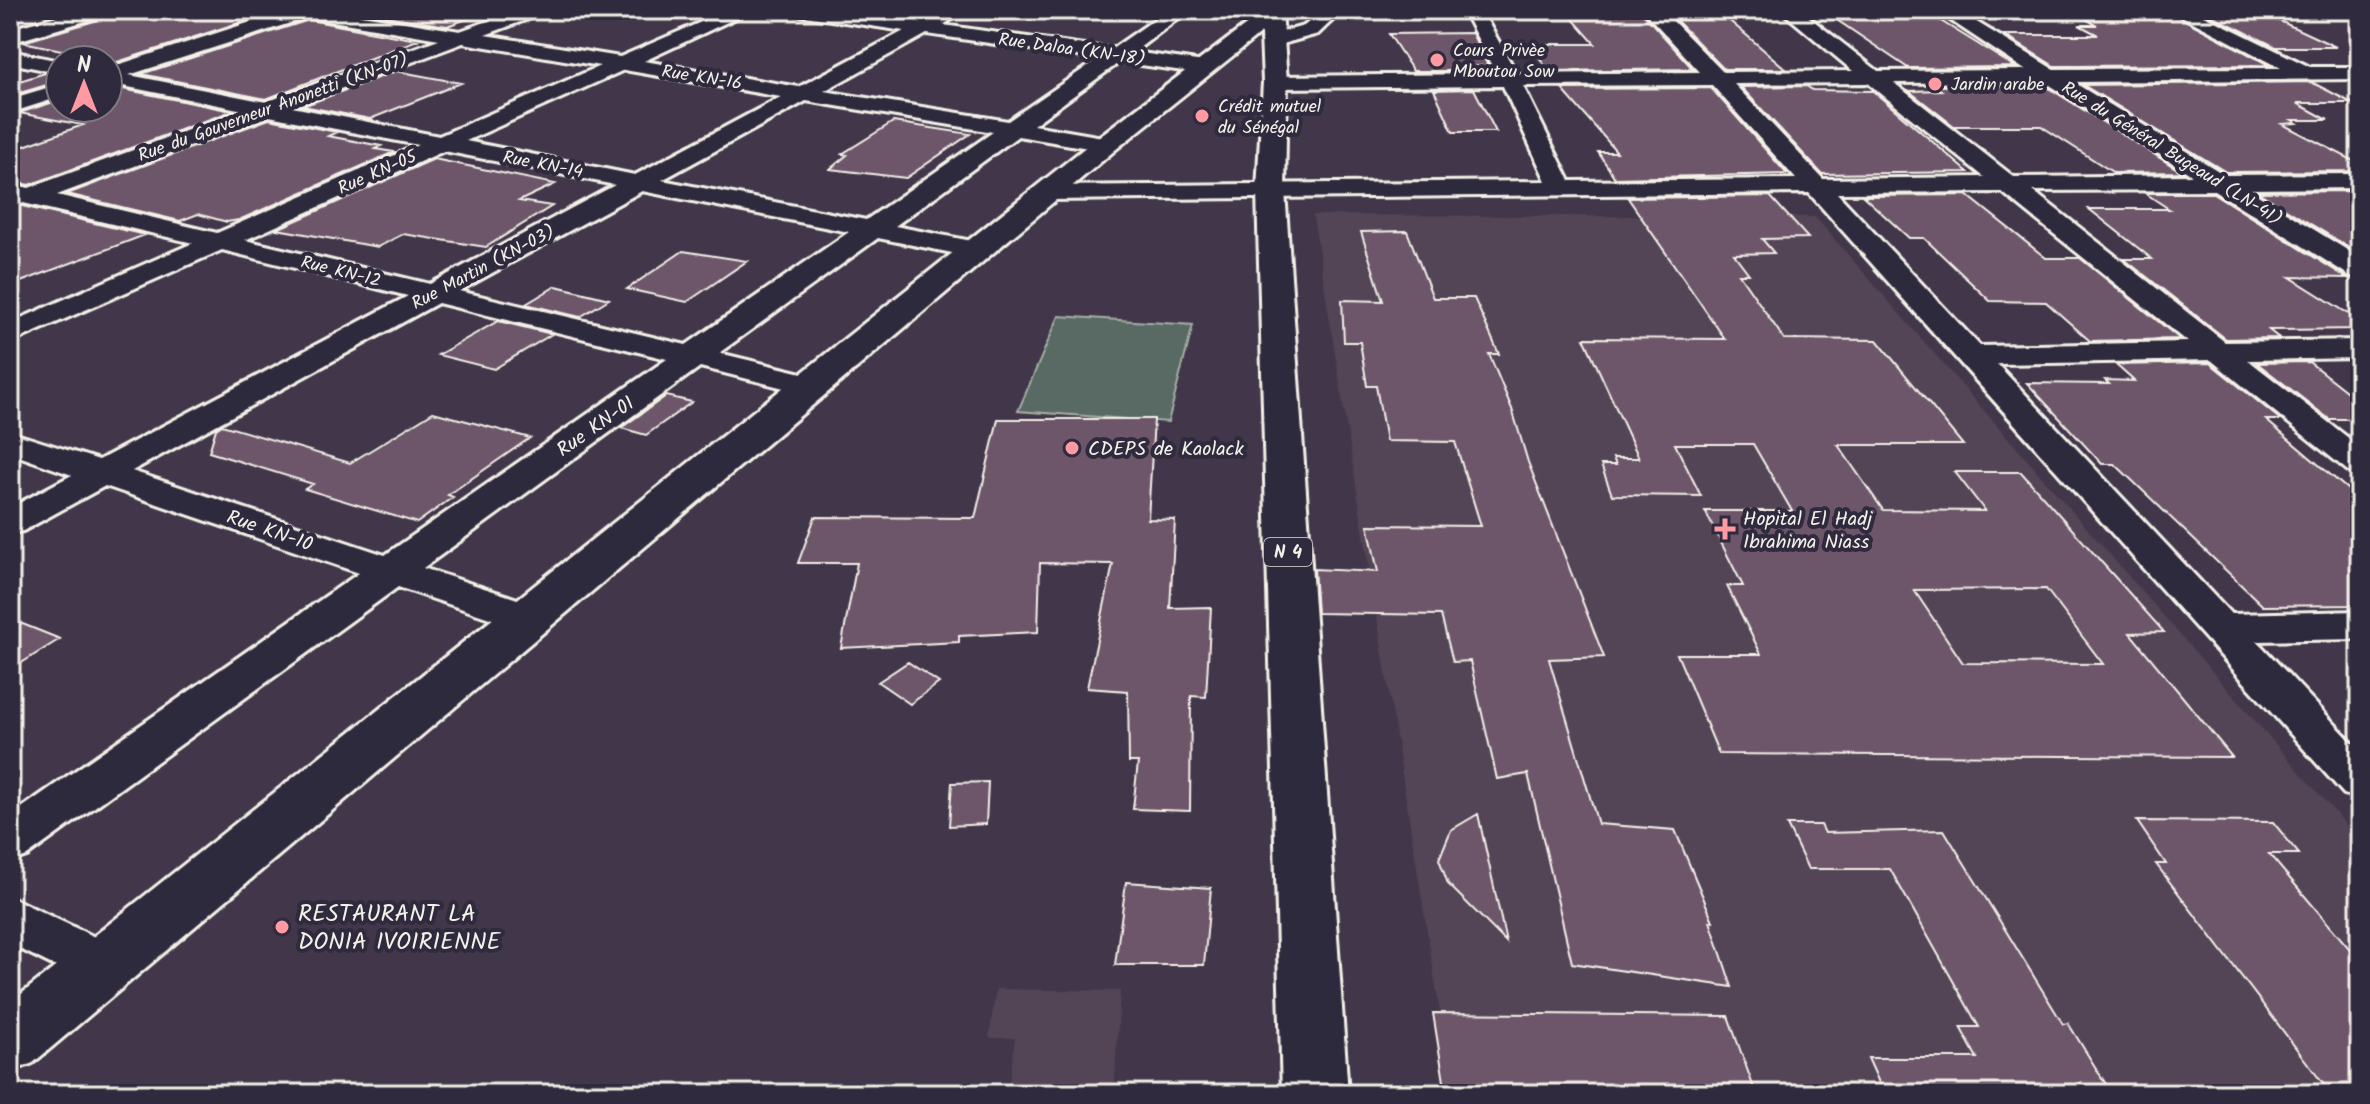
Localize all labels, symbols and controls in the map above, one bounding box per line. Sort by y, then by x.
street label: Rue Daloa (KN-18) [996,26,1147,75]
place label: Cours Privèe Mboutou Sow [1453,37,1555,87]
north arrow [44,44,124,124]
street label: Rue du Gouverneur Anonetti (KN-07) [134,46,413,171]
text: N [77,49,91,84]
marker: Cours Privèe Mboutou Sow [1428,51,1446,69]
street label: Rue KN-16 [659,58,744,99]
place label: Jardin arabe [1951,71,2044,100]
street label: Rue du Général Bugeaud (LN-41) [2055,74,2287,234]
marker: Jardin arabe [1926,75,1944,93]
place label: Crédit mutuel du Sénégal [1218,93,1322,143]
marker: Crédit mutuel du Sénégal [1193,107,1211,125]
street label: Rue KN-05 [333,142,423,204]
street label: Rue KN-14 [500,143,585,187]
street label: Rue Martin (KN-03) [407,218,561,319]
street label: Rue KN-12 [297,249,384,296]
street label: Rue KN-01 [550,389,642,466]
place label: CDEPS de Kaolack [1088,434,1245,466]
marker: CDEPS de Kaolack [1063,439,1081,457]
street label: Rue KN-10 [222,502,317,562]
place label: Hopital El Hadj Ibrahima Niass [1743,504,1873,559]
marker: Hopital El Hadj Ibrahima Niass [1714,518,1736,540]
road number: N 4 [1264,538,1312,566]
place label: RESTAURANT LA DONIA IVOIRIENNE [298,895,501,962]
marker: RESTAURANT LA DONIA IVOIRIENNE [273,918,291,936]

